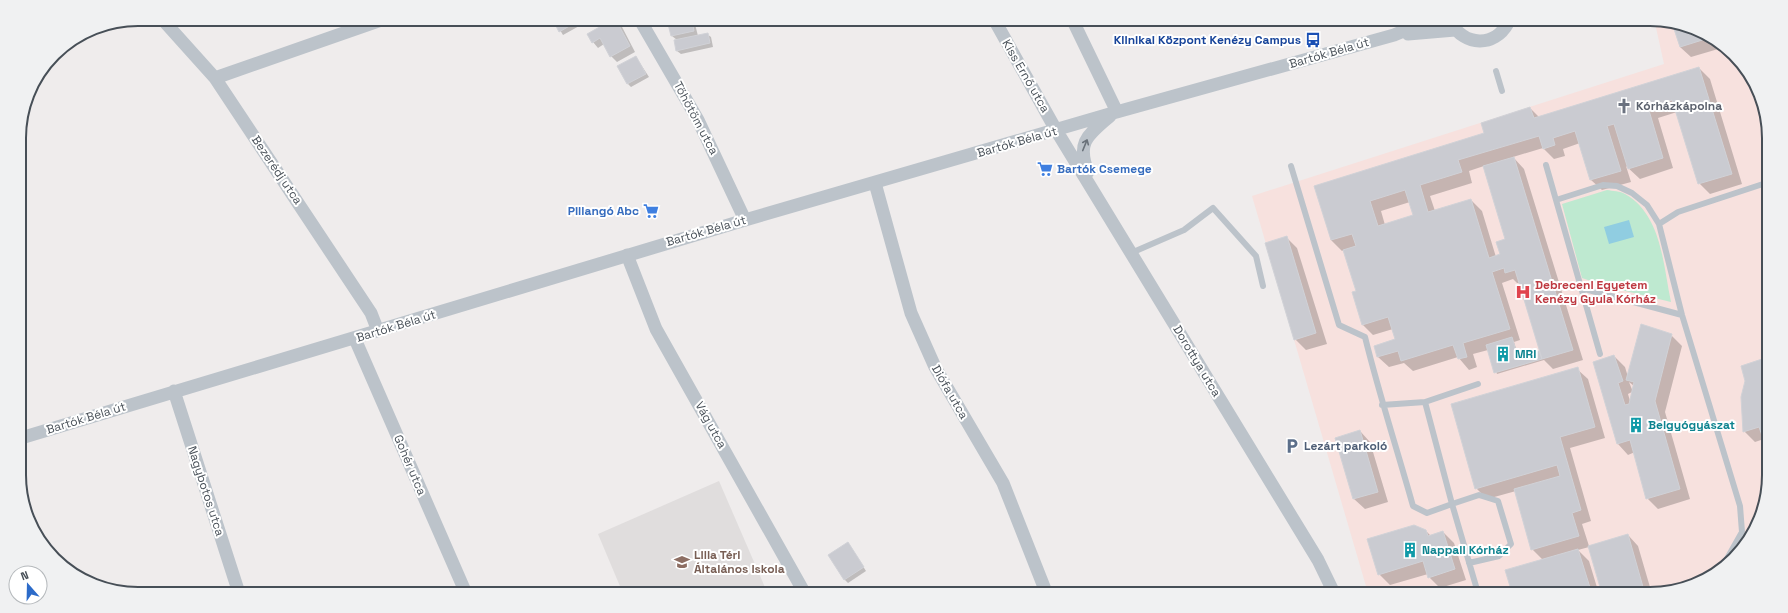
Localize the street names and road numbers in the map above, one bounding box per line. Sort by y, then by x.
street label: Bartók Béla út [1287,34,1371,72]
street label: Kiss Ernő utca [999,37,1053,116]
street label: Töhötöm utca [670,79,722,157]
street label: Bartók Béla út [975,123,1059,161]
street label: Bezerédj utca [248,132,306,208]
street label: Bartók Béla út [664,212,748,250]
street label: Bartók Béla út [354,306,438,346]
street label: Dorottya utca [1169,322,1225,400]
street label: Diófa utca [928,362,972,422]
street label: Bartók Béla út [44,398,128,438]
street label: Vág utca [692,399,730,451]
street label: Gohér utca [390,432,430,498]
street label: Nagybotos utca [184,444,228,538]

